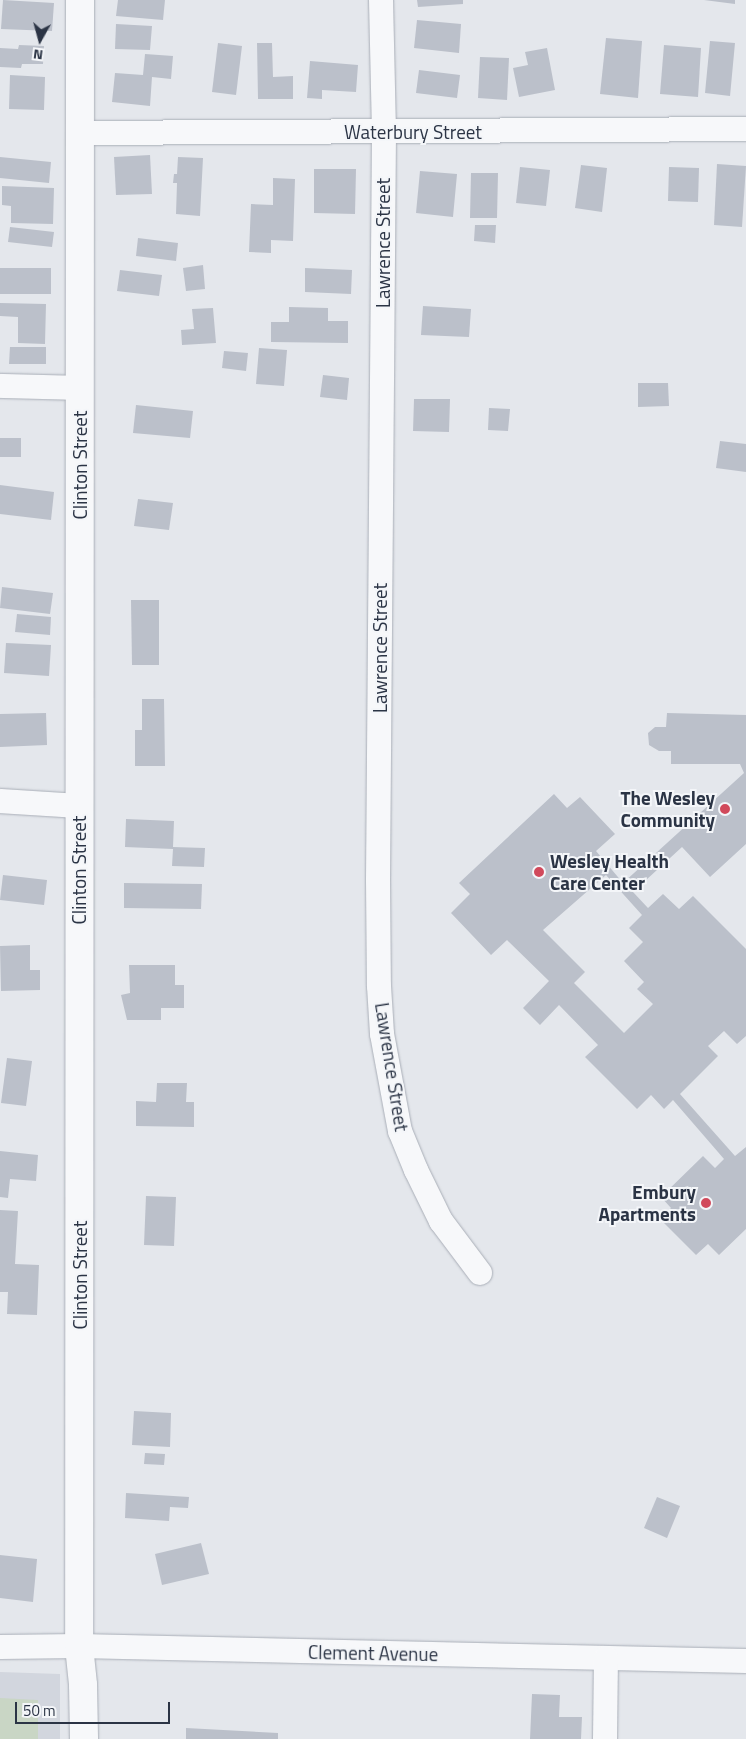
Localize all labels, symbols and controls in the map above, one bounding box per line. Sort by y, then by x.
north arrow [15,15,65,65]
text: N [32,44,44,66]
street label: Waterbury Street [344,121,482,143]
street label: Lawrence Street [372,178,394,308]
street label: Clinton Street [69,410,91,520]
street label: Lawrence Street [369,583,391,713]
place label: The Wesley Community [620,787,715,831]
marker: The Wesley Community [719,803,731,815]
street label: Clinton Street [68,815,90,925]
place label: Wesley Health Care Center [550,850,669,894]
marker: Wesley Health Care Center [532,865,546,879]
street label: Lawrence Street [371,1001,413,1133]
place label: Embury Apartments [599,1181,696,1225]
marker: Embury Apartments [700,1197,712,1209]
street label: Clinton Street [69,1220,91,1330]
street label: Clement Avenue [308,1640,438,1666]
scale bar [18,1692,172,1724]
text: 50 m [23,1699,56,1722]

